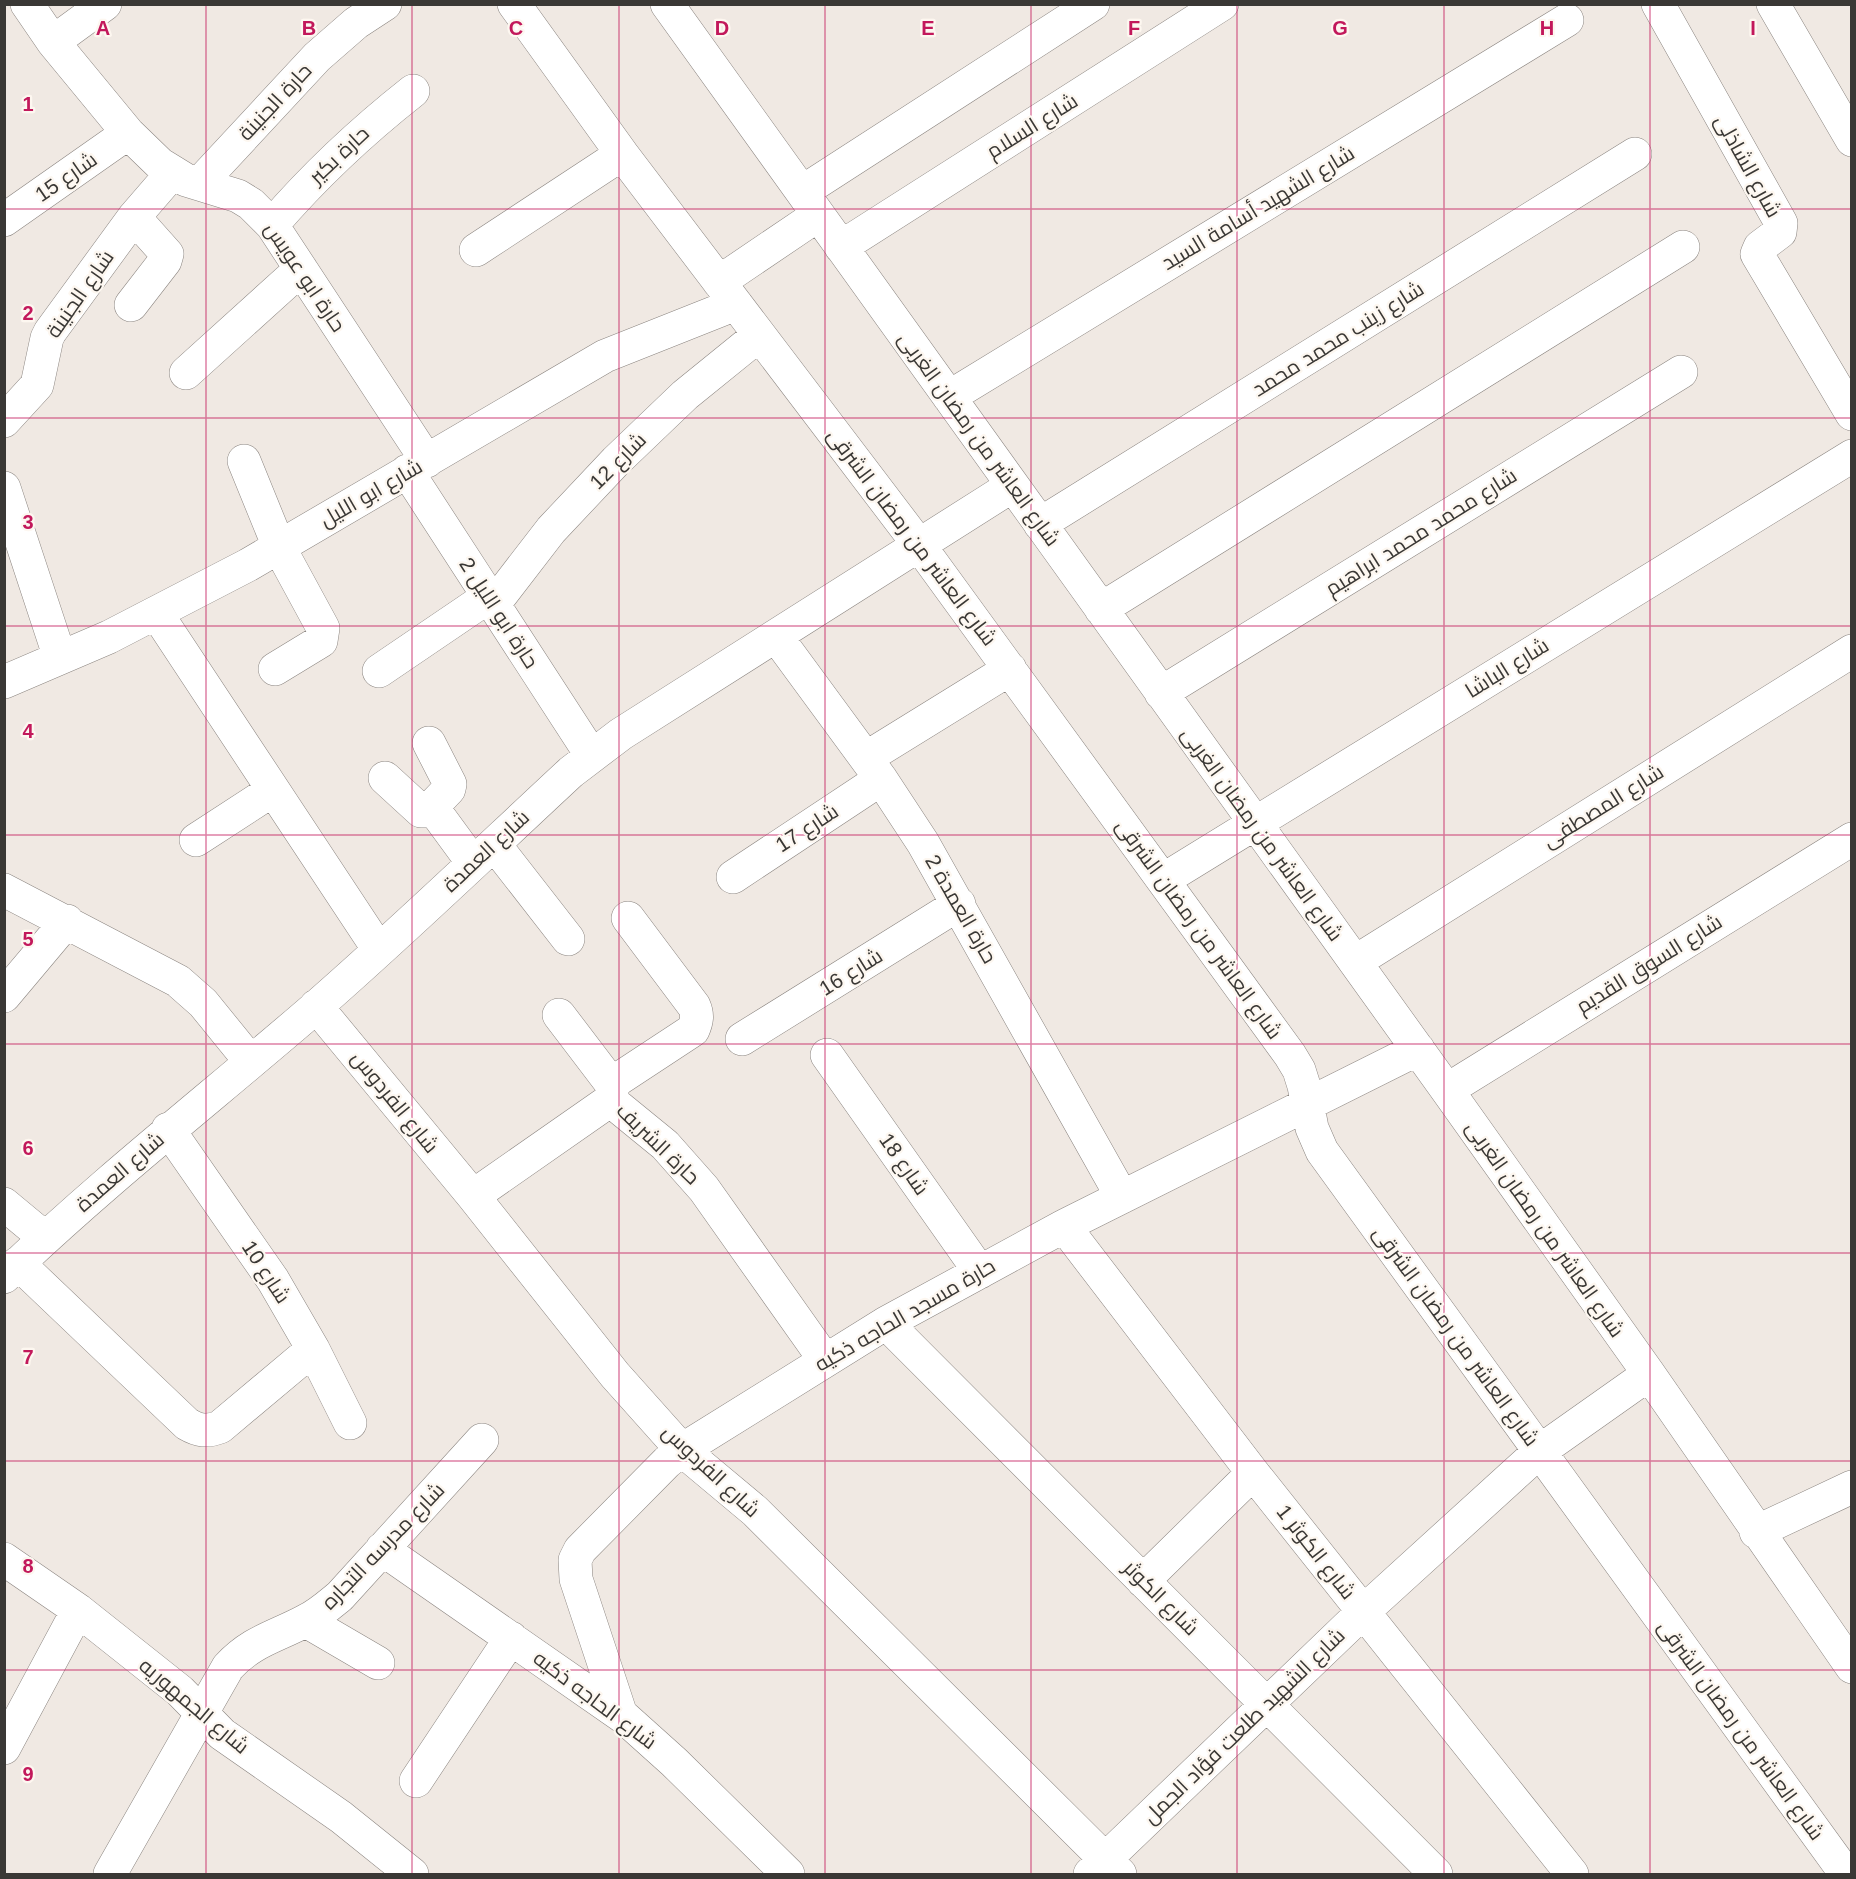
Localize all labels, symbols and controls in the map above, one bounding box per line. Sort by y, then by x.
text: A [96,17,110,39]
text: B [302,17,316,39]
text: C [509,17,523,39]
text: D [715,17,729,39]
text: E [921,17,935,39]
text: F [1128,17,1140,39]
text: G [1332,17,1348,39]
text: H [1540,17,1554,39]
text: I [1750,17,1756,39]
street label: حارة الجنينة [233,59,317,145]
street label: شارع السلام [982,88,1083,165]
text: 1 [22,93,34,115]
street label: شارع الشاذلى [1708,110,1786,223]
street label: حارة بكير [303,121,374,189]
street label: شارع الشهيد أسامة السيد [1157,140,1360,277]
street label: شارع 15 [30,147,103,209]
street label: حارة ابو عويس [259,218,350,337]
street label: شارع الجنينة [41,246,121,344]
street label: شارع زينب محمد محمد [1248,277,1429,403]
text: 2 [22,302,34,324]
street label: شارع العاشر من رمضان الغربى [892,327,1065,552]
street label: شارع العاشر من رمضان الشرقى [821,424,1002,652]
street label: شارع 12 [585,428,653,496]
street label: شارع ابو الليل [315,454,428,534]
street label: شارع محمد محمد ابراهيم [1321,463,1522,602]
text: 3 [22,511,34,533]
street label: حارة ابو الليل 2 [454,553,544,673]
street label: شارع الباشا [1461,633,1554,705]
text: 4 [22,720,34,742]
street label: شارع العاشر من رمضان الغربى [1175,722,1348,947]
street label: شارع المصطفى [1538,759,1669,854]
street label: شارع 17 [771,799,844,859]
street label: شارع العمدة [438,805,535,898]
street label: شارع العاشر من رمضان الشرقى [1109,814,1287,1045]
street label: حارة العمدة 2 [920,850,1002,968]
street label: شارع السوق القديم [1572,909,1727,1020]
text: 5 [22,928,34,950]
street label: شارع 16 [815,943,888,1002]
street label: شارع الفردوس [345,1046,444,1159]
street label: حارة الشريف [611,1098,705,1190]
street label: شارع العاشر من رمضان الغربى [1459,1116,1629,1343]
street label: شارع العمدة [71,1127,170,1218]
street label: شارع 18 [872,1128,934,1201]
text: 6 [22,1137,34,1159]
street label: شارع العاشر من رمضان الشرقى [1366,1221,1544,1452]
street label: شارع 10 [235,1236,295,1309]
street label: حارة مسجد الحاجه ذكيه [811,1254,999,1376]
text: 7 [22,1346,34,1368]
street label: شارع الفردوس [656,1420,765,1524]
street label: شارع مدرسه التجاره [317,1478,451,1616]
street label: شارع الكوثر 1 [1270,1500,1360,1605]
text: 8 [22,1555,34,1577]
street label: شارع الكوثر [1117,1555,1203,1642]
street label: شارع العاشر من رمضان الشرقى [1651,1615,1829,1846]
street label: شارع الشهيد طلعت فؤاد الجمل [1138,1623,1351,1830]
street label: شارع الحاجه ذكيه [527,1646,661,1756]
street label: شارع الجمهوريه [133,1653,254,1760]
text: 9 [22,1763,34,1785]

